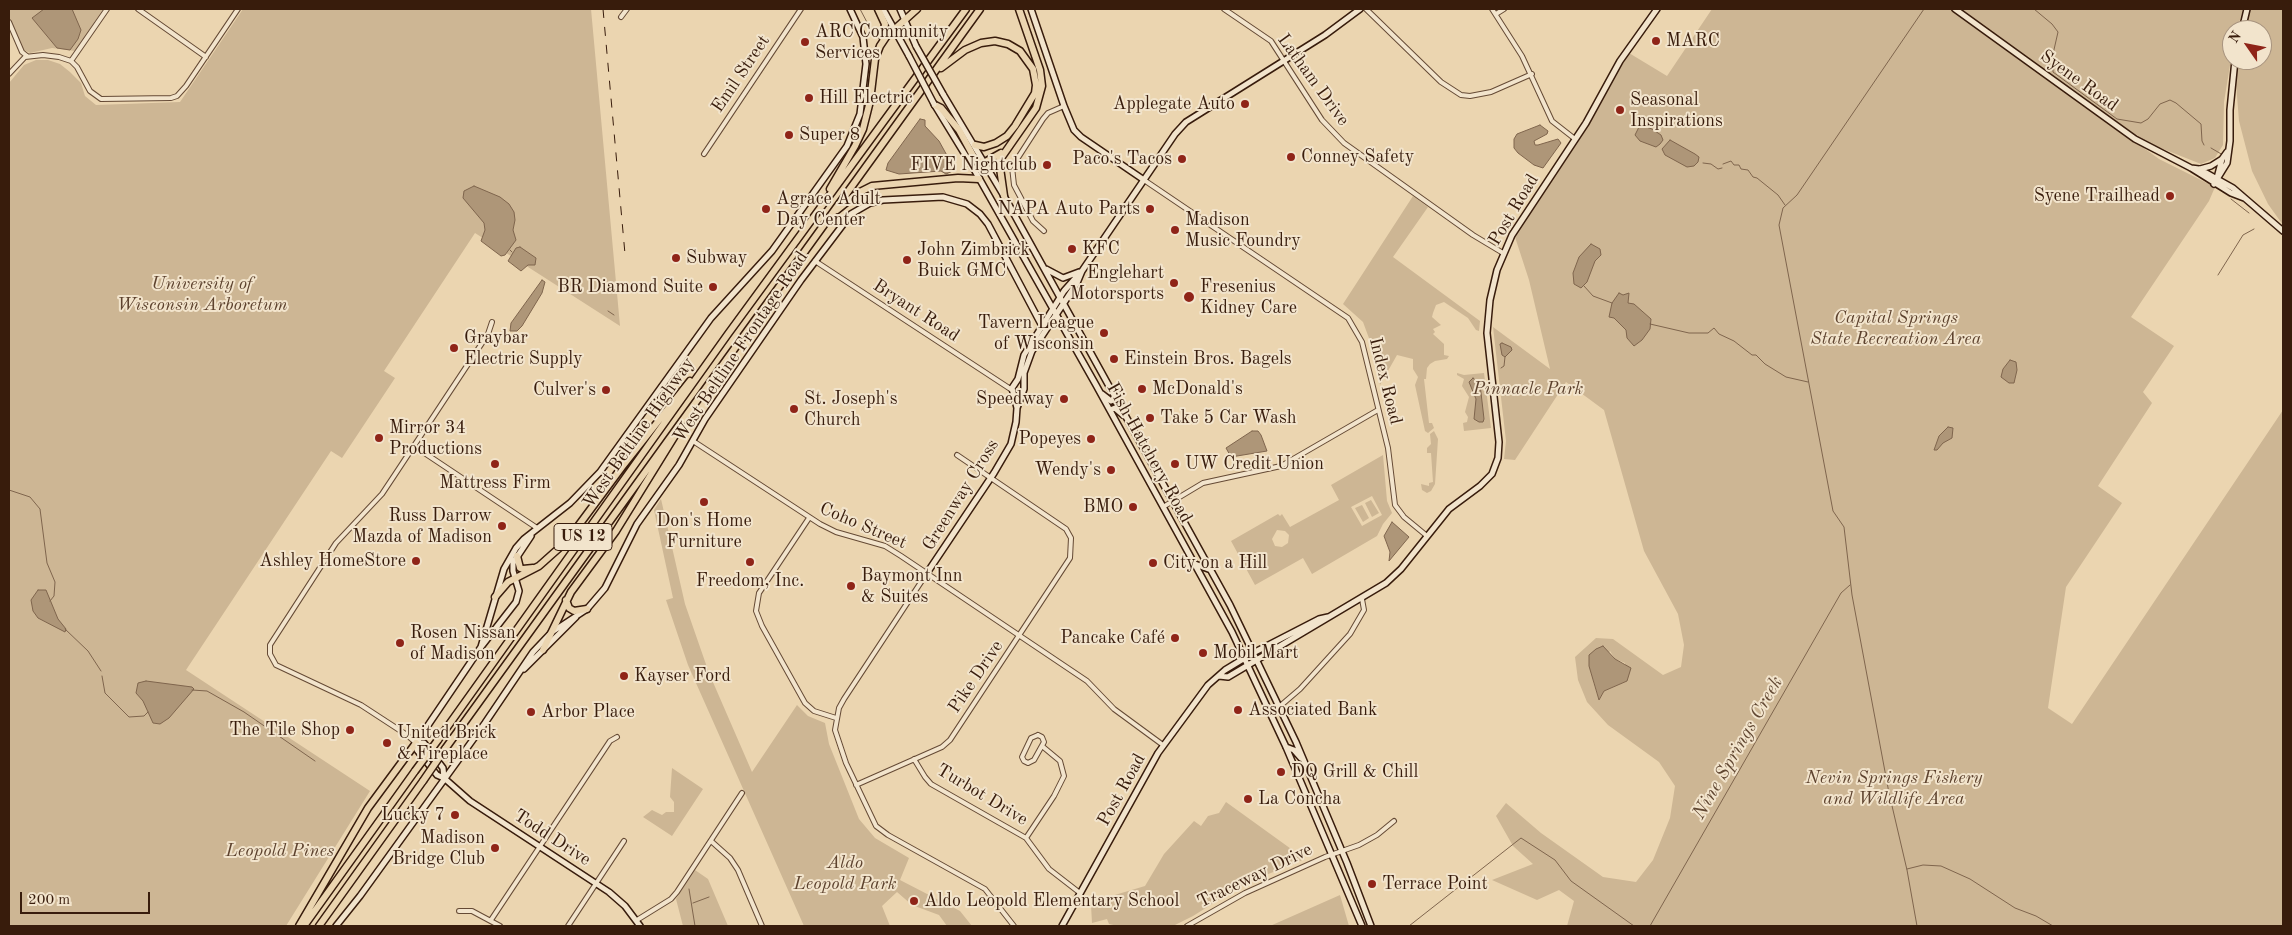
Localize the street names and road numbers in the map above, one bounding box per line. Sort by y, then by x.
street label: Latham Drive [1272,30,1354,130]
street label: Emil Street [707,31,775,117]
street label: Syene Road [2036,45,2122,117]
street label: Post Road [1484,170,1544,250]
street label: West Beltline Frontage Road [669,247,813,447]
street label: Bryant Road [869,275,963,347]
street label: Index Road [1364,335,1406,427]
street label: West Beltline Highway [579,353,699,513]
street label: Fish Hatchery Road [1101,379,1197,527]
street label: Greenway Cross [918,435,1004,555]
street label: Coho Street [816,498,910,554]
road number: US 12 [554,524,612,550]
street label: Pike Drive [944,637,1008,717]
street label: Post Road [1093,750,1151,830]
street label: Turbot Drive [932,759,1032,831]
street label: Todd Drive [509,805,595,871]
street label: Traceway Drive [1194,839,1316,913]

